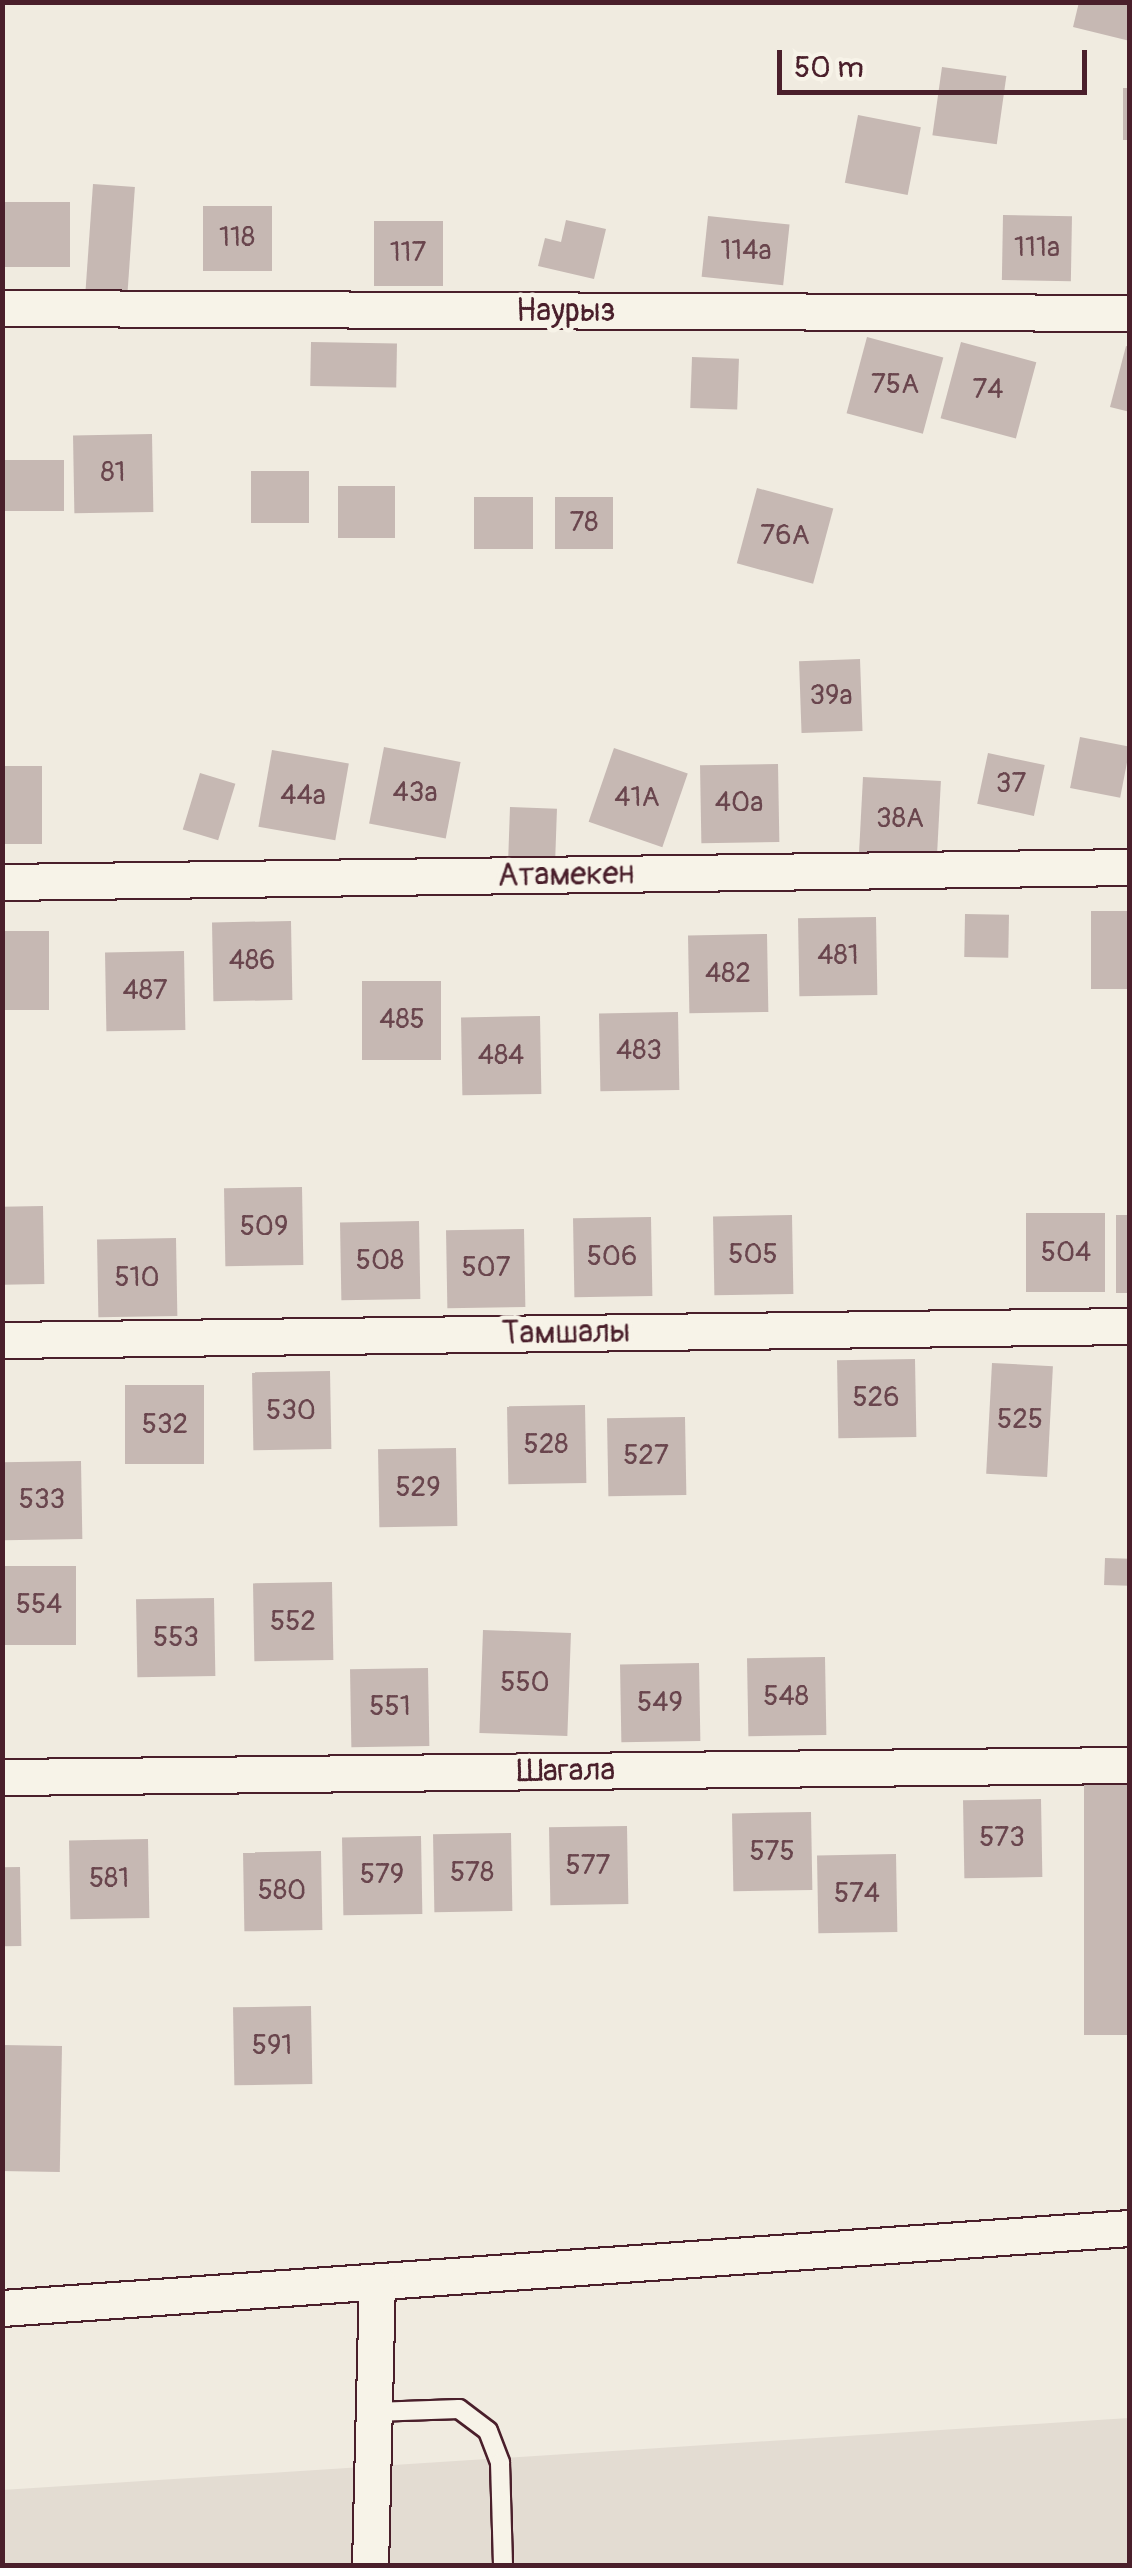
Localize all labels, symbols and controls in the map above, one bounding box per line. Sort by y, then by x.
scale bar [782,30,1092,92]
text: 50 m [794,49,864,86]
house number: 118 [219,221,255,255]
house number: 111а [1014,231,1060,265]
house number: 114а [720,234,772,268]
house number: 117 [390,236,426,270]
street label: Наурыз [516,292,616,330]
house number: 75А [871,368,919,402]
house number: 74 [972,373,1004,407]
house number: 81 [100,456,126,490]
house number: 78 [570,506,598,540]
house number: 76А [760,519,810,553]
house number: 39а [809,679,853,713]
house number: 37 [996,767,1026,801]
house number: 43а [393,776,437,810]
house number: 44а [280,779,326,813]
house number: 41А [614,781,660,815]
house number: 40а [715,786,763,820]
house number: 38А [876,802,924,836]
street label: Атамекен [497,855,635,895]
house number: 481 [817,939,859,973]
house number: 486 [229,944,275,978]
house number: 482 [705,957,751,991]
house number: 487 [122,974,168,1008]
house number: 485 [379,1003,425,1037]
house number: 483 [616,1034,662,1068]
house number: 484 [478,1039,524,1073]
house number: 509 [240,1210,288,1244]
house number: 504 [1041,1236,1091,1270]
house number: 505 [728,1238,778,1272]
house number: 506 [587,1240,637,1274]
house number: 508 [356,1244,404,1278]
house number: 507 [461,1251,511,1285]
house number: 510 [114,1261,160,1295]
street label: Тамшалы [501,1313,631,1353]
house number: 526 [852,1381,900,1415]
house number: 530 [266,1394,316,1428]
house number: 525 [997,1403,1043,1437]
house number: 532 [142,1408,188,1442]
house number: 528 [524,1428,568,1462]
house number: 527 [623,1439,669,1473]
house number: 529 [395,1471,441,1505]
house number: 533 [19,1483,65,1517]
house number: 554 [16,1588,62,1622]
house number: 552 [270,1605,316,1639]
house number: 553 [153,1621,199,1655]
house number: 550 [500,1666,550,1700]
house number: 548 [763,1680,809,1714]
house number: 549 [637,1686,683,1720]
house number: 551 [369,1690,411,1724]
street label: Шагала [516,1751,616,1791]
house number: 573 [979,1821,1025,1855]
house number: 575 [749,1835,795,1869]
house number: 577 [566,1849,610,1883]
house number: 578 [450,1856,494,1890]
house number: 579 [360,1858,404,1892]
house number: 581 [89,1862,129,1896]
house number: 580 [258,1874,306,1908]
house number: 574 [834,1877,880,1911]
house number: 591 [252,2029,292,2063]

